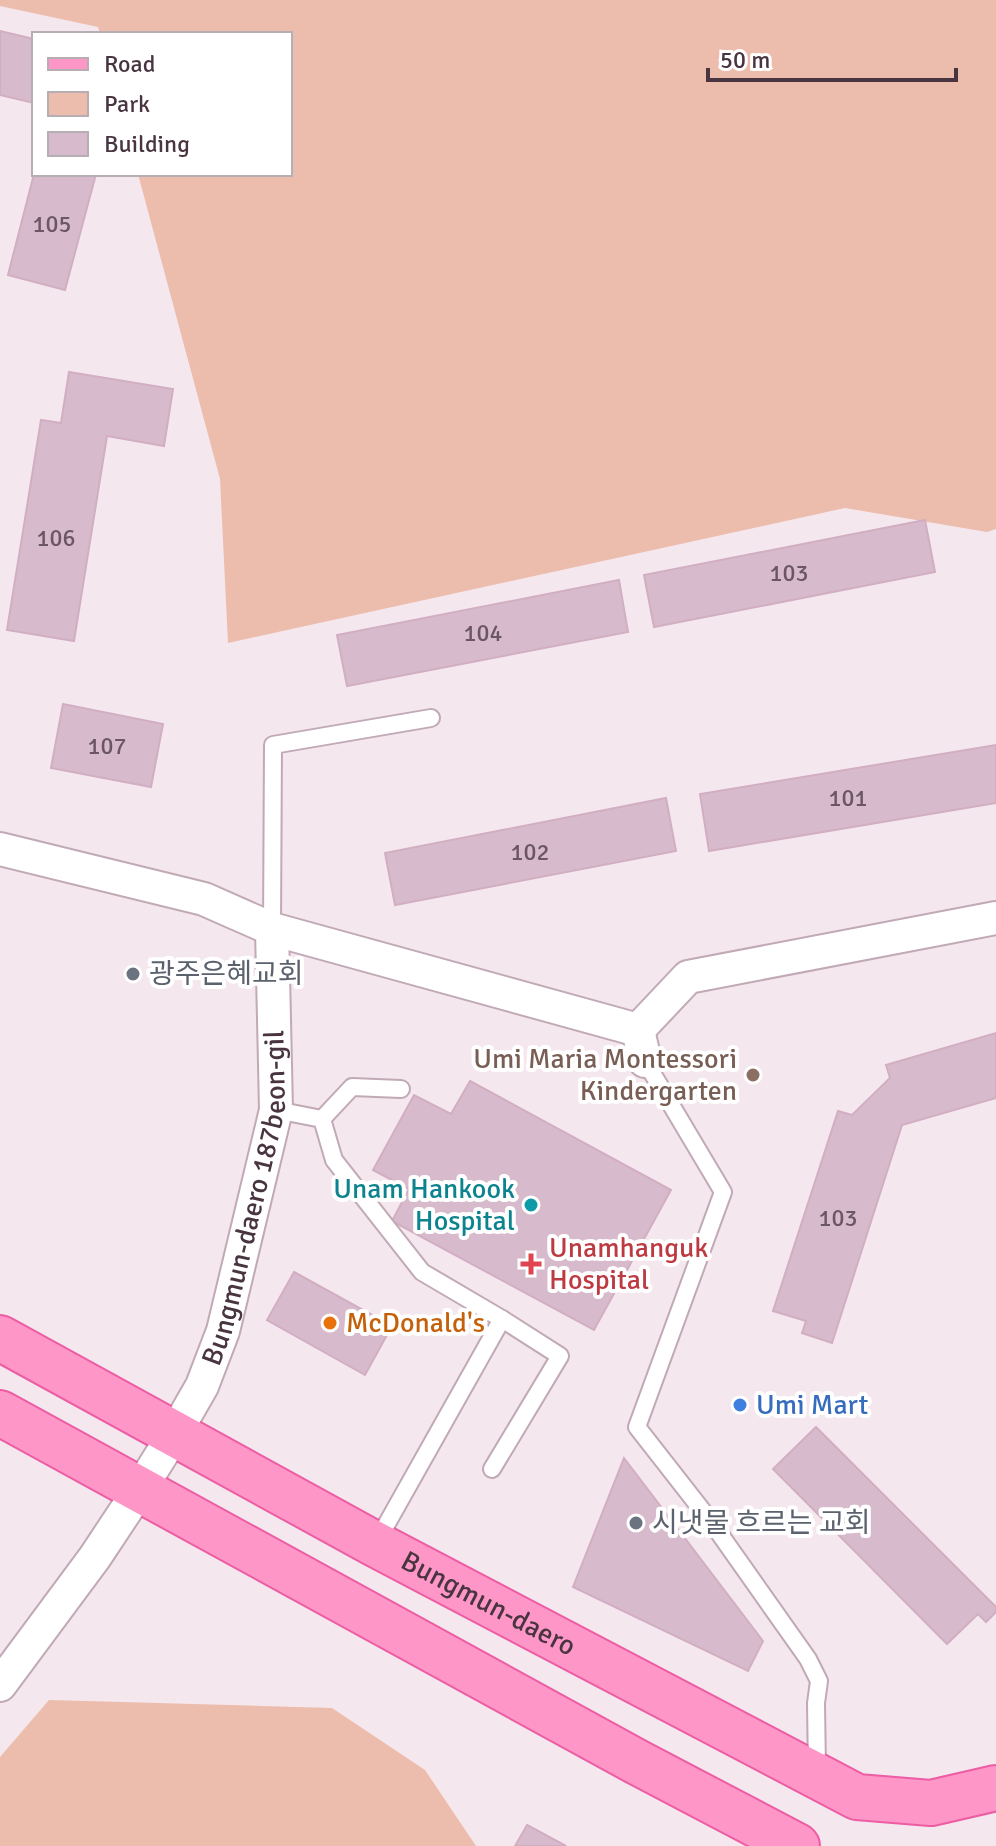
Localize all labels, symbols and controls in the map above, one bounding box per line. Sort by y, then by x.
legend [32,32,292,176]
scale bar [708,32,956,82]
text: 50 m [720,45,770,75]
text: Road [104,49,155,79]
text: Park [104,89,150,119]
text: Building [104,129,190,159]
house number: 105 [33,209,71,239]
house number: 106 [37,523,75,553]
house number: 103 [770,558,808,588]
house number: 104 [464,618,502,648]
house number: 107 [88,731,126,761]
house number: 101 [829,783,867,813]
house number: 102 [511,837,549,867]
place label: 광주은혜교회 [149,957,304,991]
marker: 광주은혜교회 [124,965,142,983]
street label: Bungmun-daero 187beon-gil [194,1030,293,1370]
place label: Umi Maria Montessori Kindergarten [473,1042,737,1108]
marker: Umi Maria Montessori Kindergarten [744,1066,762,1084]
place label: Unam Hankook Hospital [333,1172,515,1238]
marker: Unam Hankook Hospital [522,1196,540,1214]
house number: 103 [819,1203,857,1233]
place label: Unamhanguk Hospital [549,1231,708,1297]
marker: Unamhanguk Hospital [520,1253,542,1275]
place label: McDonald's [346,1306,485,1340]
marker: McDonald's [321,1314,339,1332]
place label: Umi Mart [756,1388,868,1422]
marker: Umi Mart [731,1396,749,1414]
place label: 시냇물 흐르는 교회 [652,1506,870,1540]
marker: 시냇물 흐르는 교회 [627,1514,645,1532]
street label: Bungmun-daero [395,1544,582,1663]

